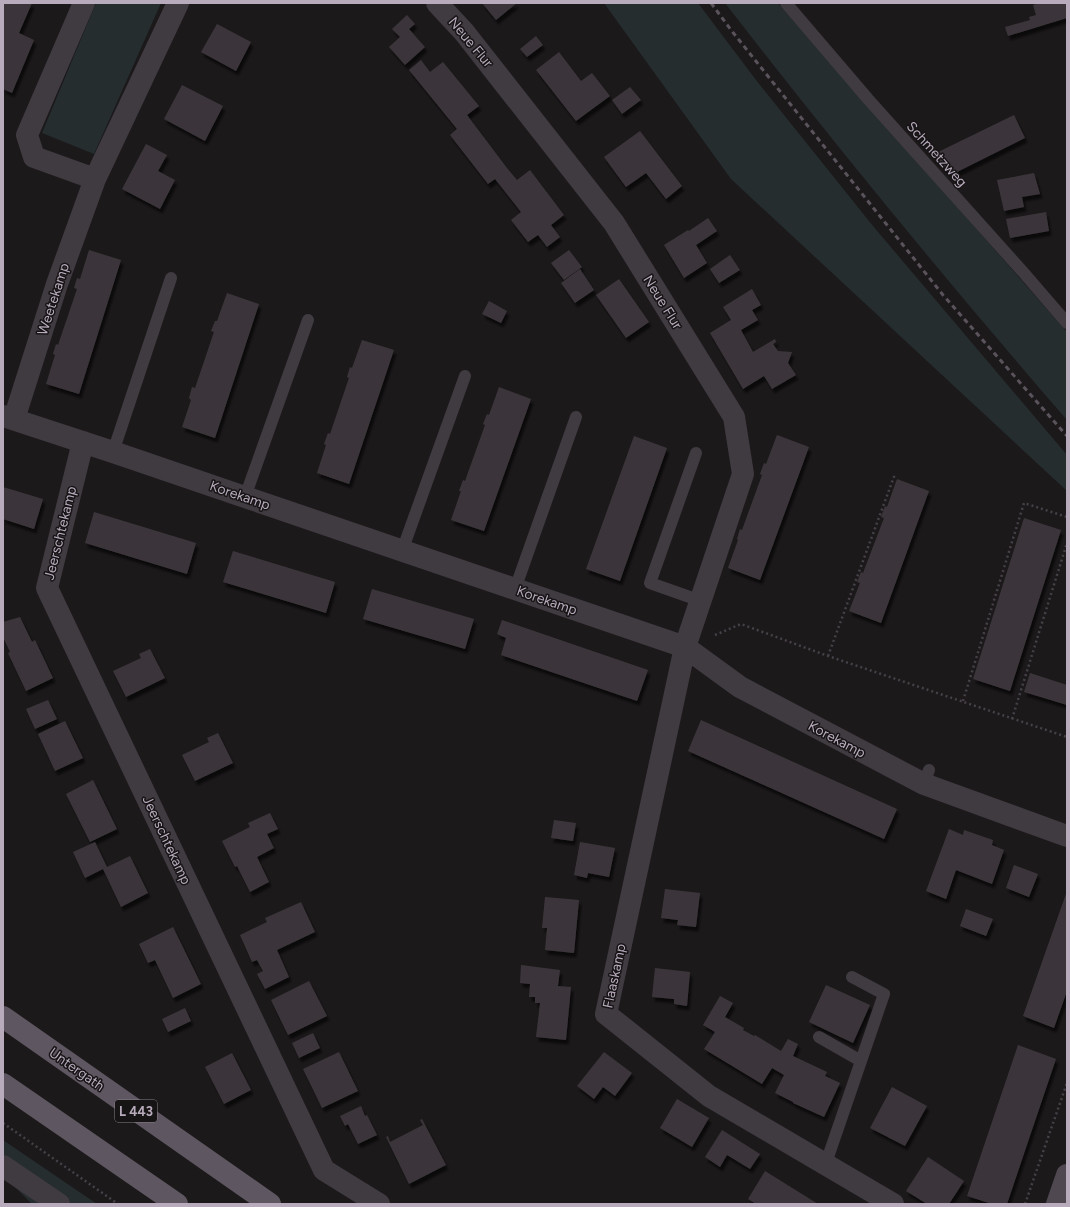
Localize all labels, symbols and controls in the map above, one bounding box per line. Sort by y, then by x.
street label: Neue Flur [445,14,497,71]
street label: Schmetzweg [903,118,971,191]
street label: Weetekamp [34,261,73,337]
street label: Neue Flur [639,272,686,333]
street label: Korekamp [207,477,272,514]
street label: Jeerschtekamp [41,484,80,582]
street label: Korekamp [514,582,579,619]
street label: Korekamp [805,717,869,762]
street label: Jeerschtekamp [139,793,195,887]
street label: Flaaskamp [599,942,630,1010]
street label: Untergath [46,1044,108,1095]
road number: L 443 [115,1100,157,1122]

